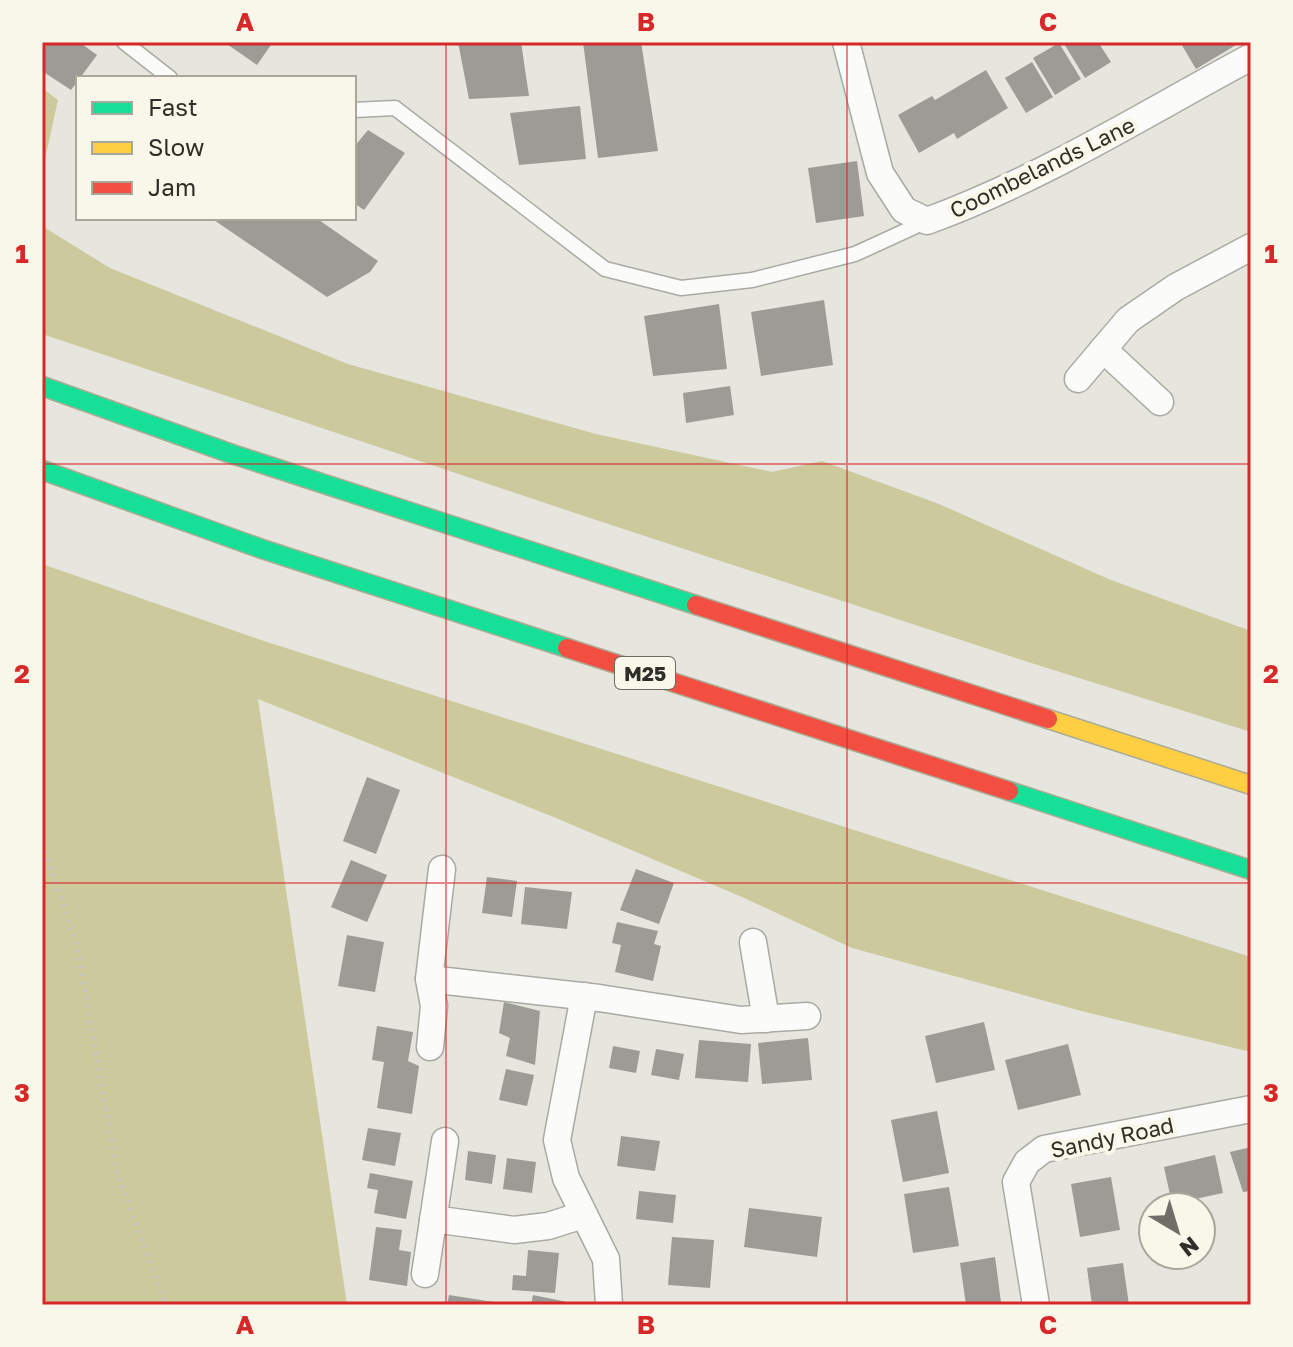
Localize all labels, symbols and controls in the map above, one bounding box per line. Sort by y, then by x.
text: A [236,6,255,37]
text: B [637,6,655,37]
text: C [1039,6,1057,37]
legend [76,76,356,220]
text: Fast [148,92,198,121]
street label: Coombelands Lane [945,111,1139,223]
text: Slow [148,132,204,161]
text: Jam [148,172,196,201]
text: 1 [15,238,29,269]
text: 1 [1264,238,1278,269]
road number: M25 [615,657,675,689]
text: 2 [14,658,30,689]
text: 2 [1263,658,1279,689]
text: 3 [14,1077,30,1108]
text: 3 [1263,1077,1279,1108]
street label: Sandy Road [1048,1111,1176,1163]
north arrow [1137,1191,1217,1271]
text: N [1175,1231,1205,1263]
text: A [236,1309,255,1340]
text: B [637,1309,655,1340]
text: C [1039,1309,1057,1340]

